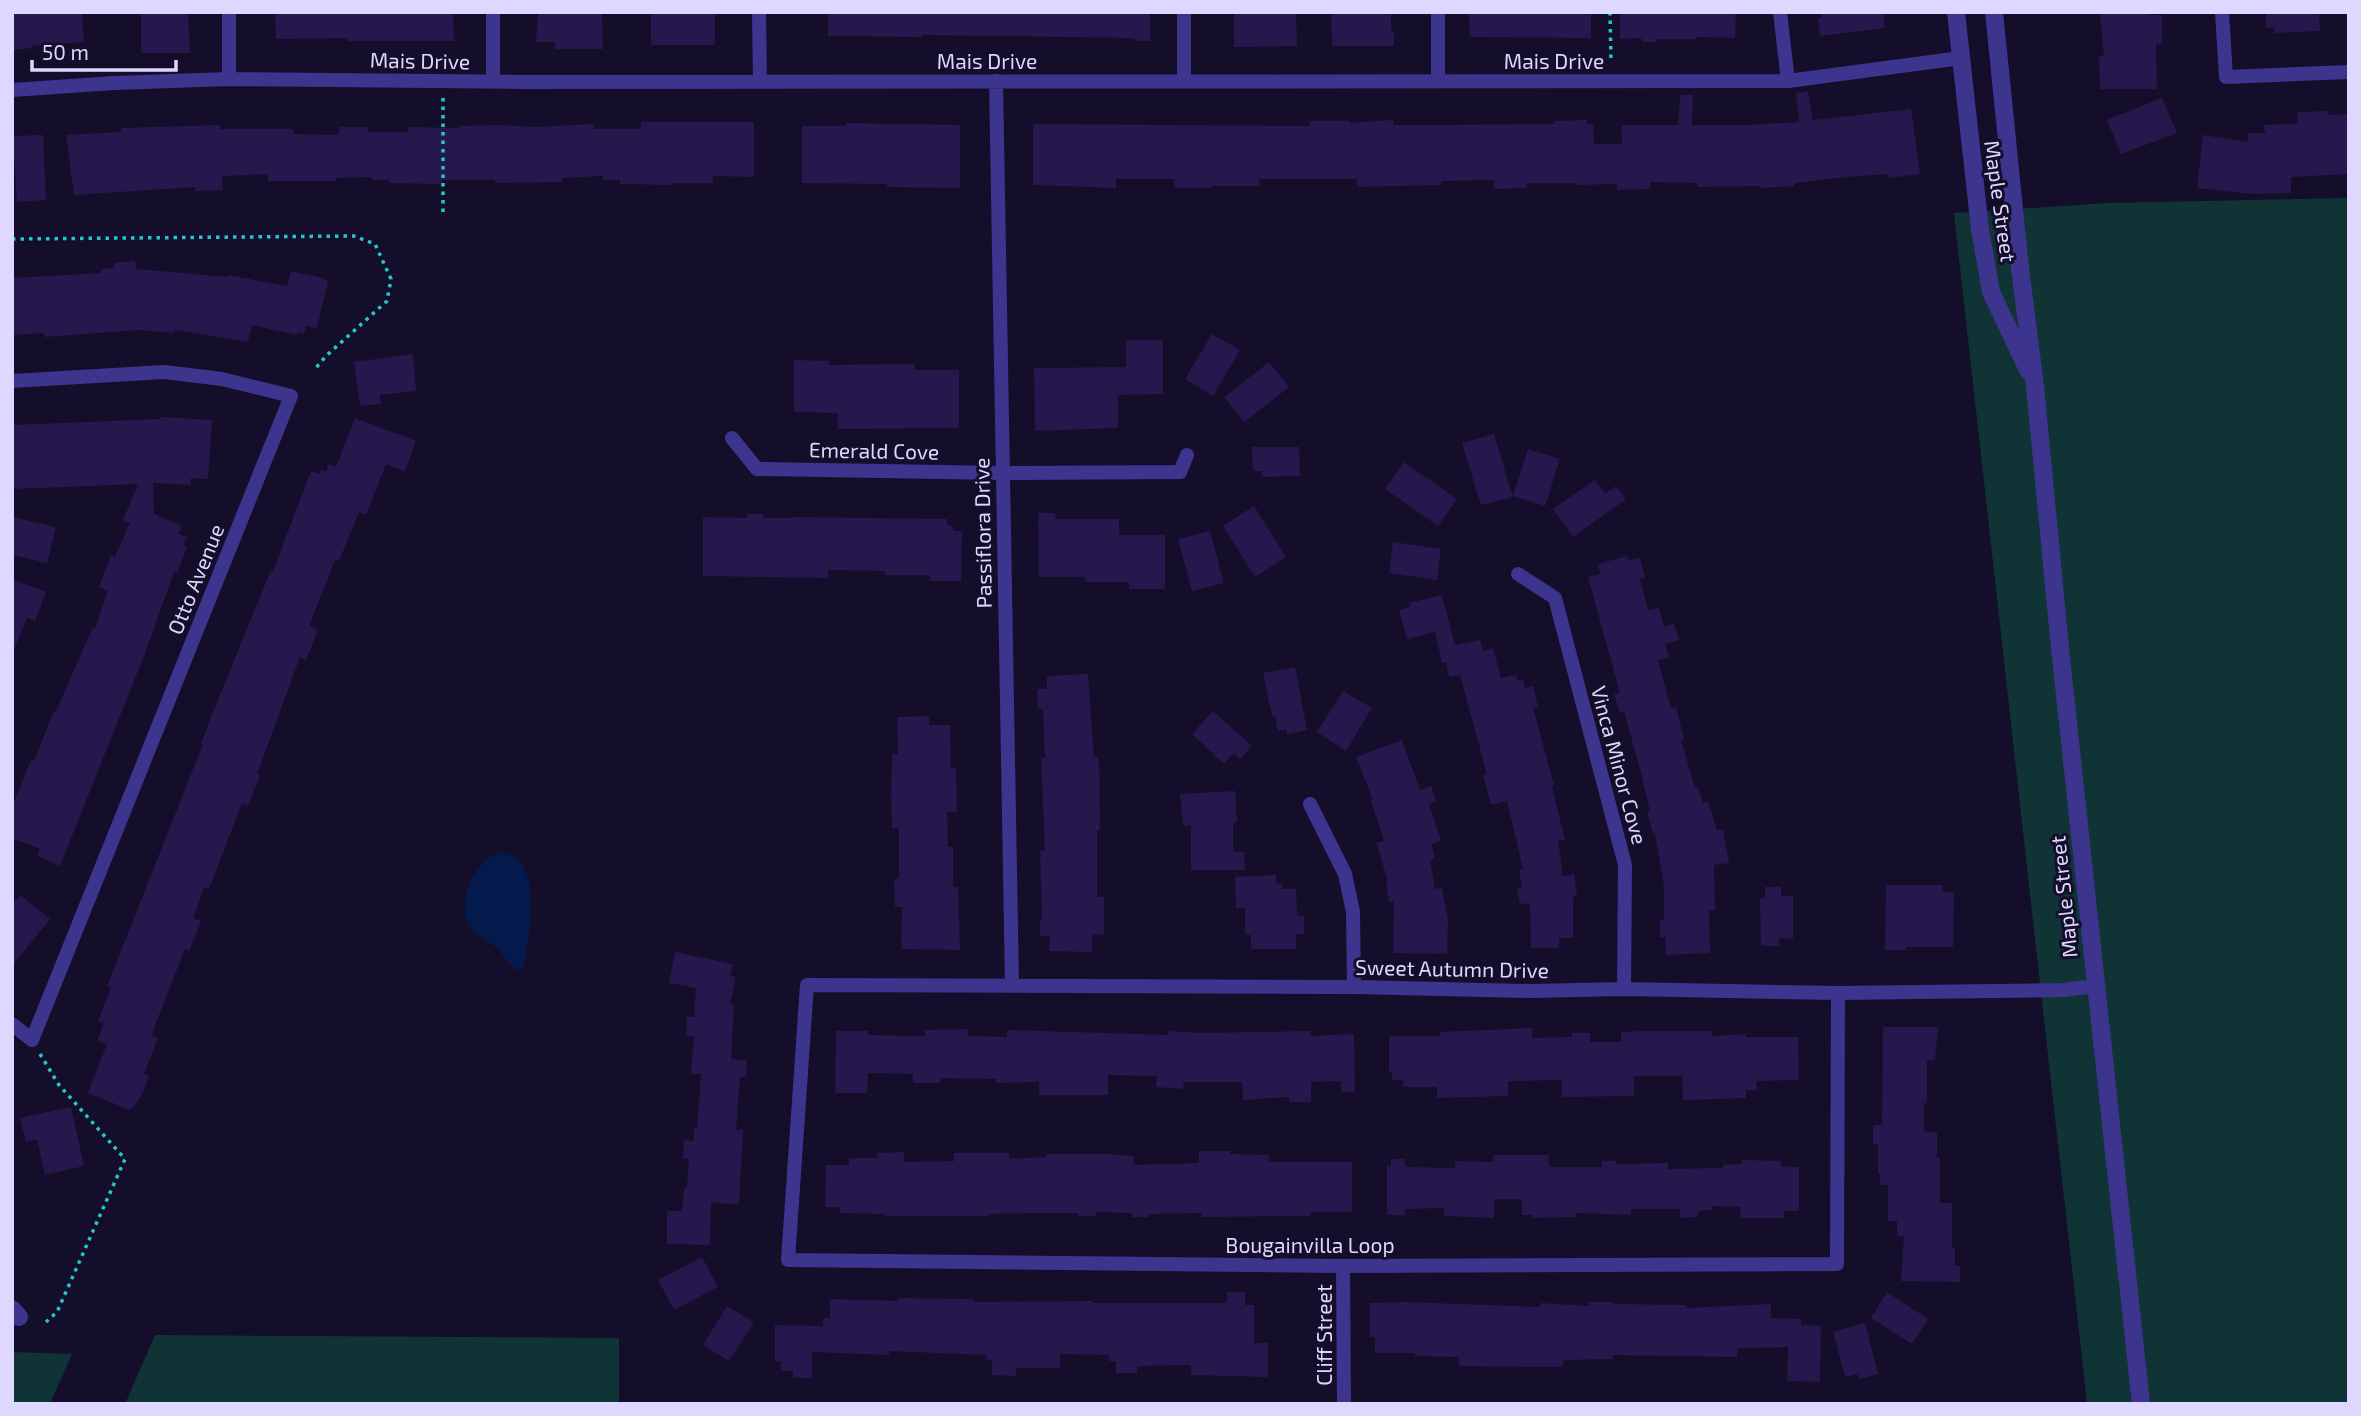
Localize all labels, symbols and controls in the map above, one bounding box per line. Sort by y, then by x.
scale bar [32,28,175,72]
text: 50 m [42,39,89,64]
street label: Mais Drive [370,47,470,73]
street label: Mais Drive [937,48,1037,73]
street label: Mais Drive [1504,48,1604,73]
street label: Maple Street [1980,139,2022,263]
street label: Emerald Cove [809,436,939,464]
street label: Passiflora Drive [968,457,996,609]
street label: Otto Avenue [162,520,228,638]
street label: Vinca Minor Cove [1587,683,1653,847]
street label: Maple Street [2044,835,2082,959]
street label: Sweet Autumn Drive [1355,954,1549,982]
street label: Bougainvilla Loop [1225,1232,1395,1257]
street label: Cliff Street [1311,1284,1336,1386]

